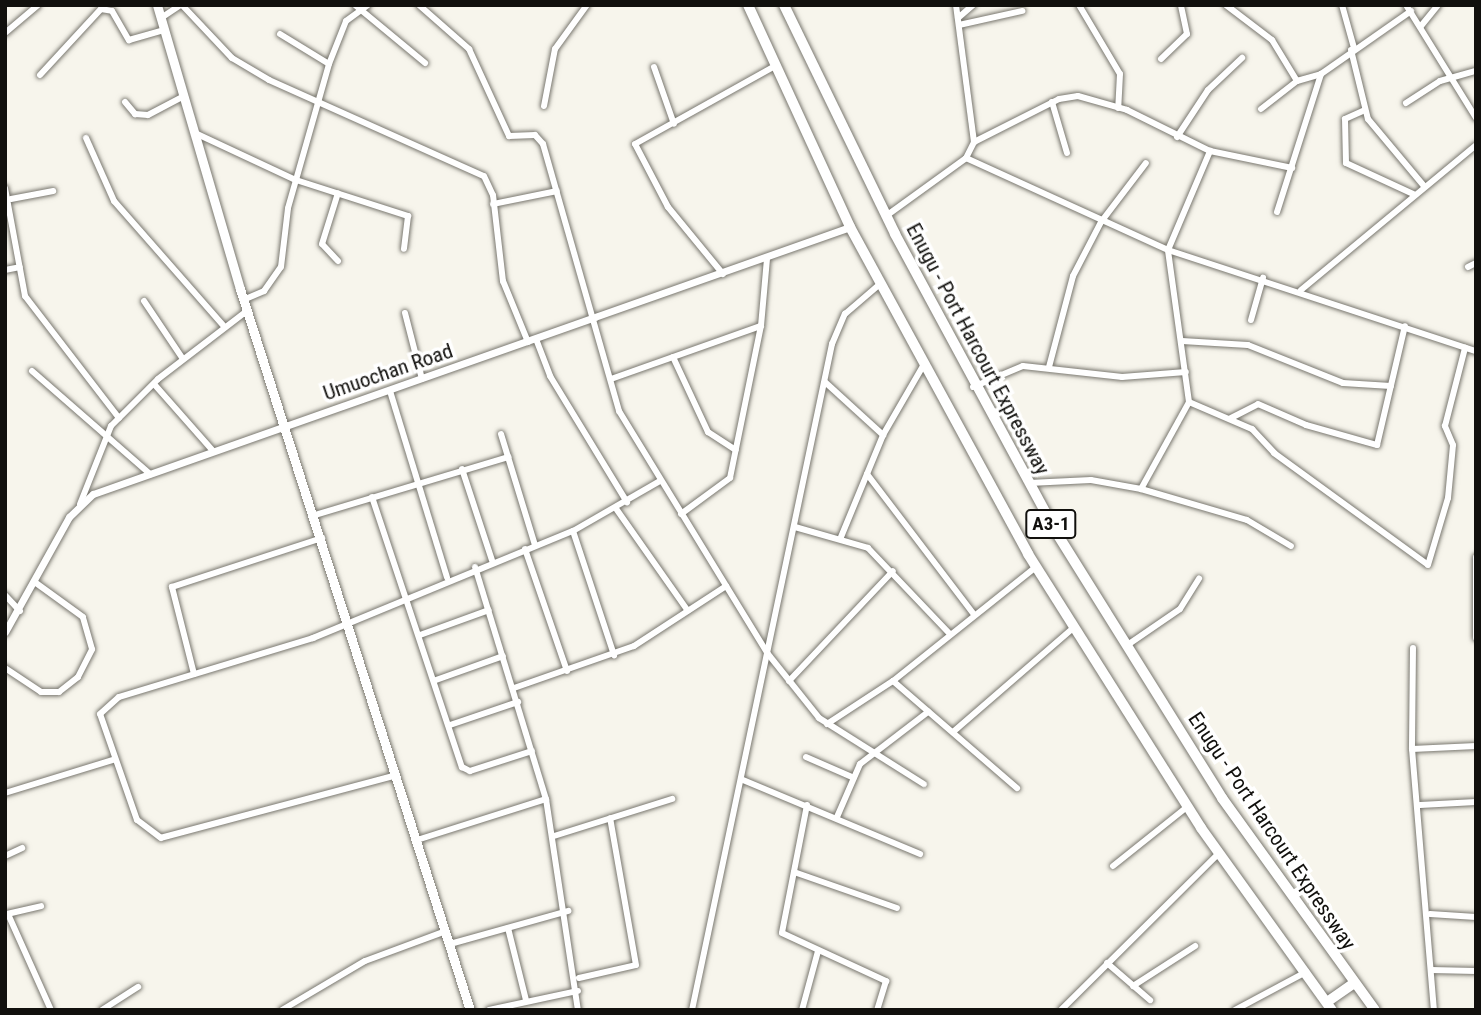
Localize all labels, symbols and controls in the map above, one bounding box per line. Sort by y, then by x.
street label: Enugu - Port Harcourt Expressway [901,219,1055,479]
street label: Umuochan Road [320,338,456,406]
road number: A3-1 [1025,509,1077,540]
street label: Enugu - Port Harcourt Expressway [1183,707,1361,955]

